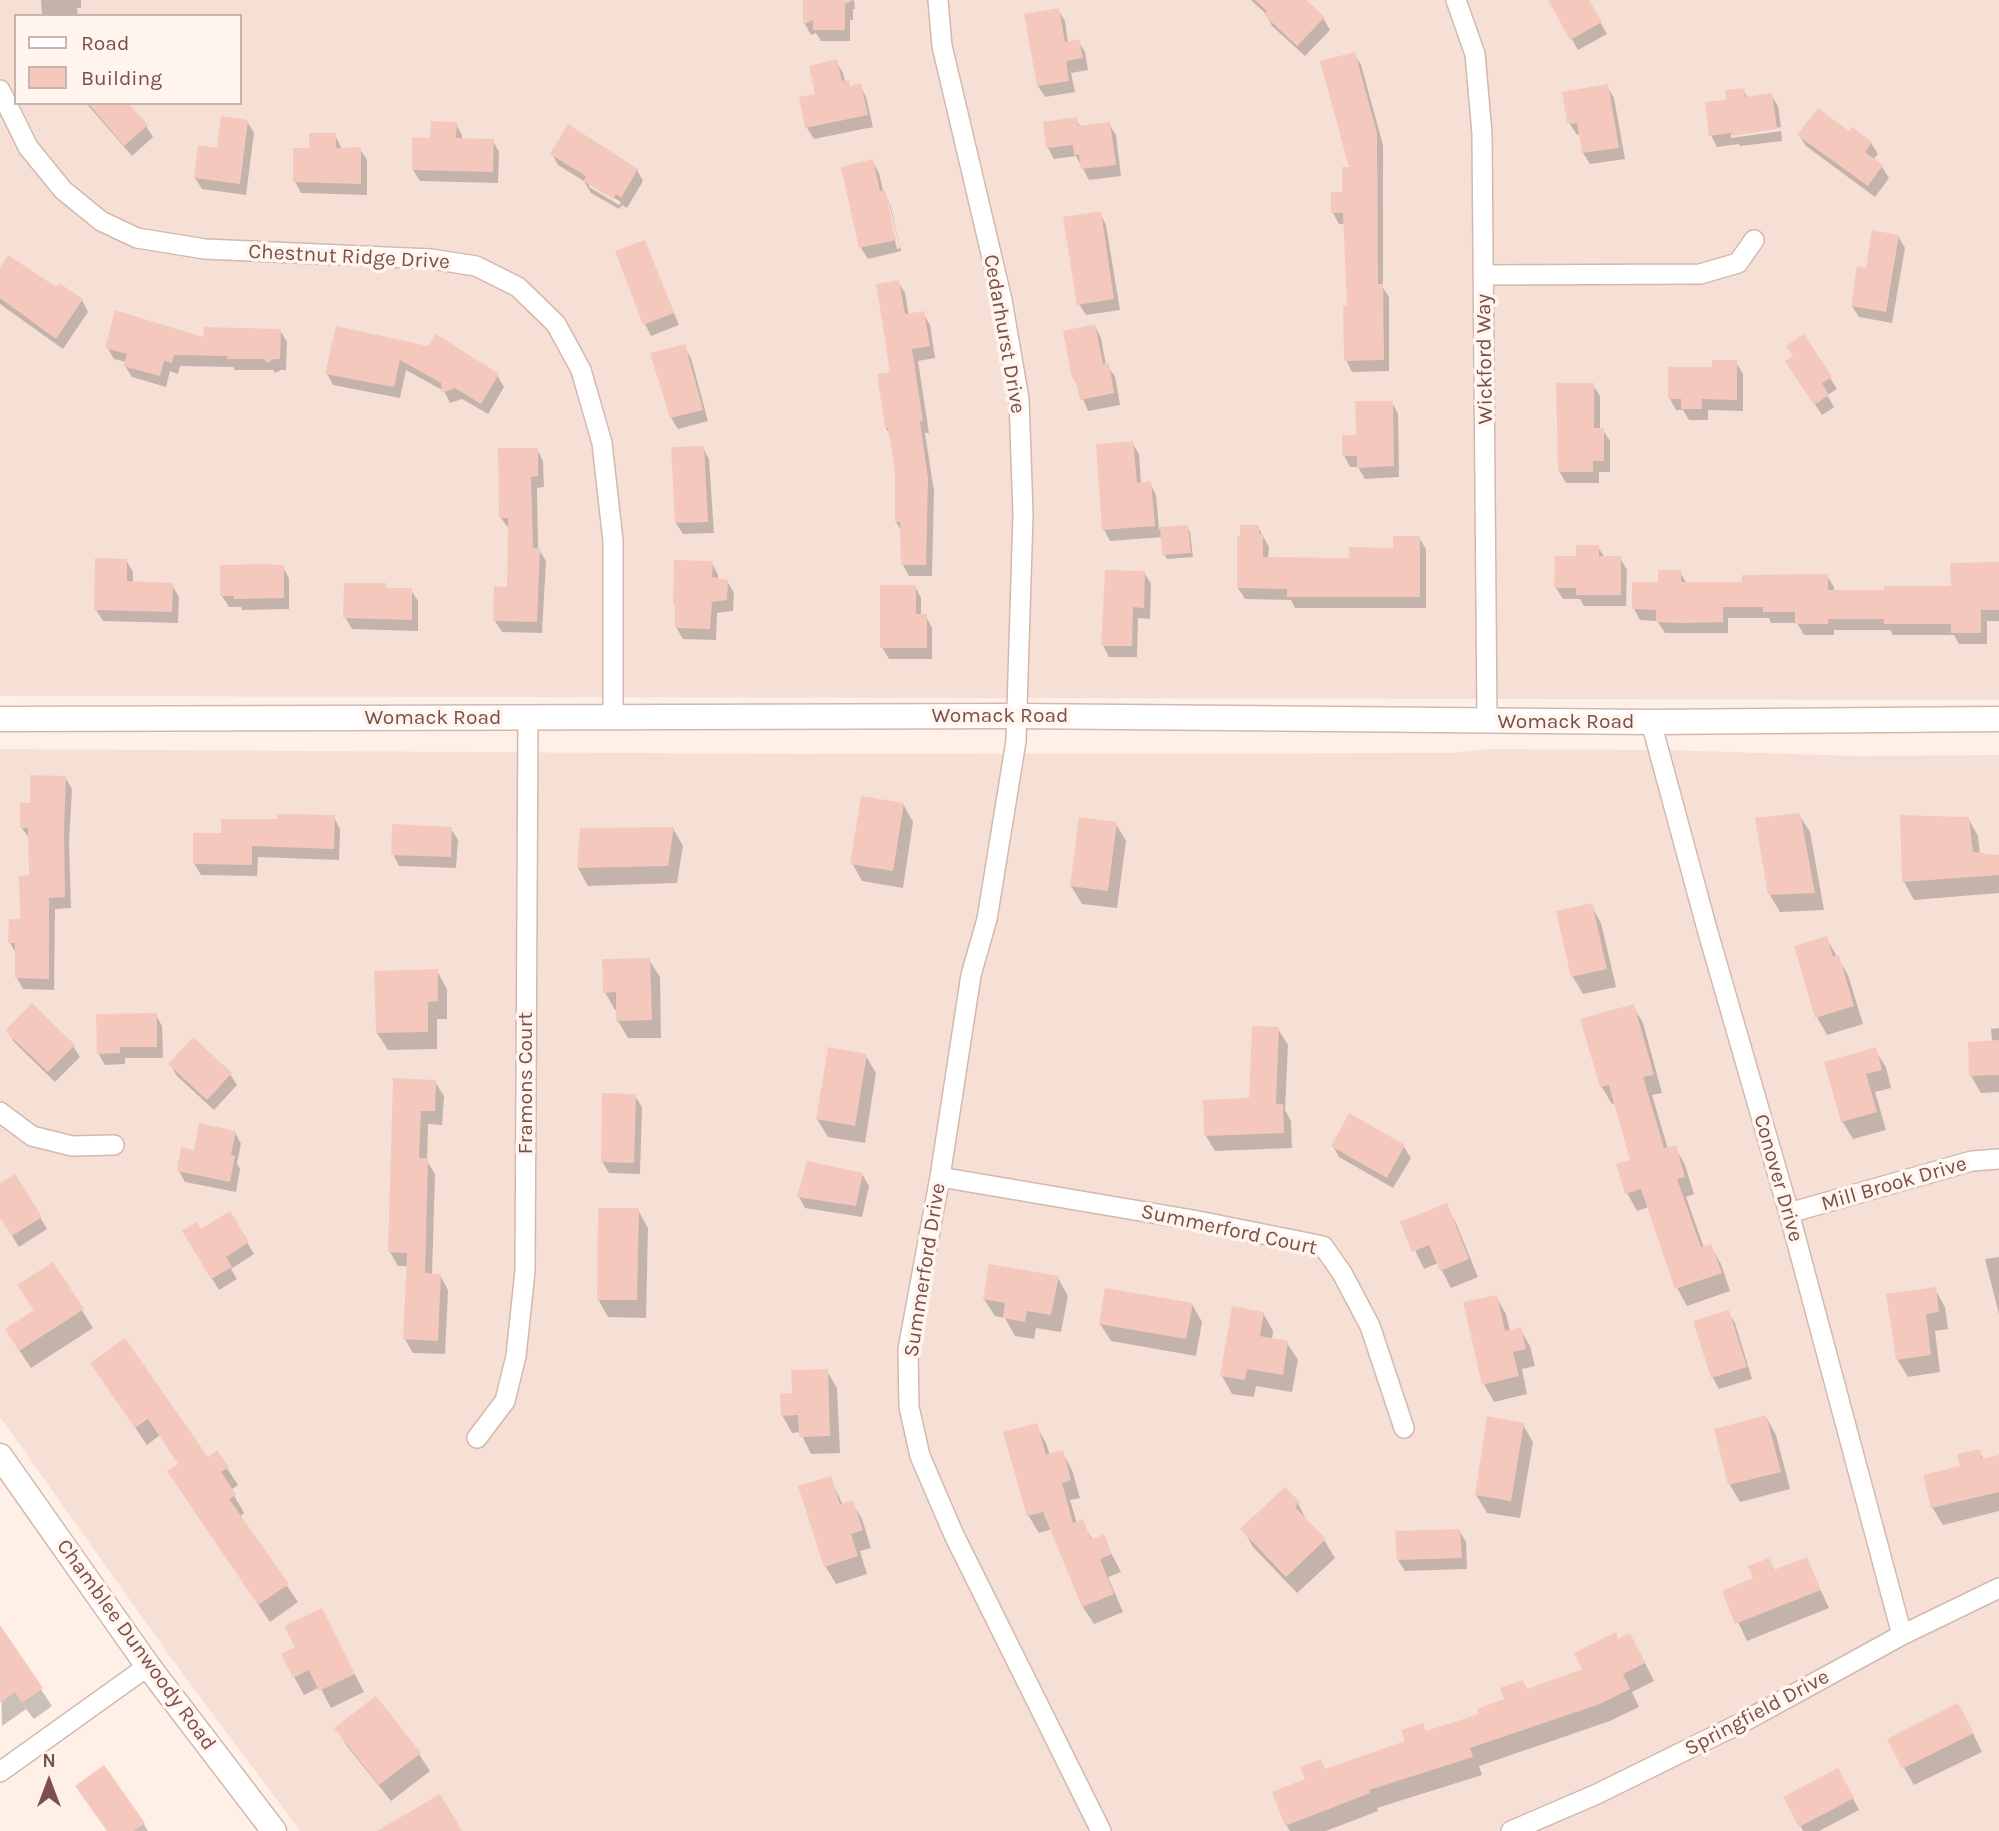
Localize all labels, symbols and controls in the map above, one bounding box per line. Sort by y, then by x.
legend [14,14,242,105]
text: Road [81,31,129,55]
text: Building [81,66,162,90]
street label: Chestnut Ridge Drive [248,239,450,275]
street label: Cedarhurst Drive [978,252,1030,416]
street label: Wickford Way [1471,294,1499,424]
street label: Womack Road [932,703,1068,729]
street label: Womack Road [365,705,501,731]
street label: Womack Road [1498,709,1634,735]
street label: Framons Court [513,1012,539,1154]
street label: Conover Drive [1748,1111,1808,1245]
street label: Mill Brook Drive [1818,1151,1970,1217]
street label: Summerford Drive [899,1181,951,1359]
street label: Summerford Court [1139,1199,1319,1261]
street label: Chamblee Dunwoody Road [51,1535,221,1755]
street label: Springfield Drive [1680,1664,1834,1762]
north arrow [14,1747,84,1817]
text: N [42,1750,56,1772]

